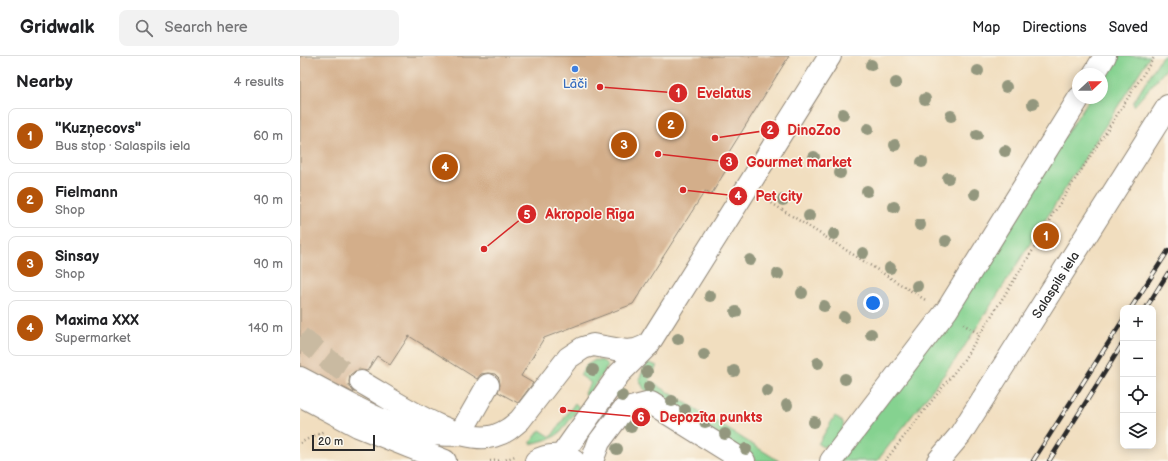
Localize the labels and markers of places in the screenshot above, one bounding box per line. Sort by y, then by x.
marker: Lāči [570,64,580,74]
place label: Lāči [563,76,587,92]
callout: Evelatus [668,80,759,106]
pin: 2 [658,110,684,140]
callout: DinoZoo [760,117,849,143]
pin: 3 [611,130,637,160]
callout: Gourmet market [719,149,860,175]
pin: 4 [432,152,458,182]
callout: Pet city [728,183,810,209]
callout: Akropole Rīga [517,201,643,227]
pin: 1 [1033,221,1059,251]
callout: Depozīta punkts [631,404,770,430]

